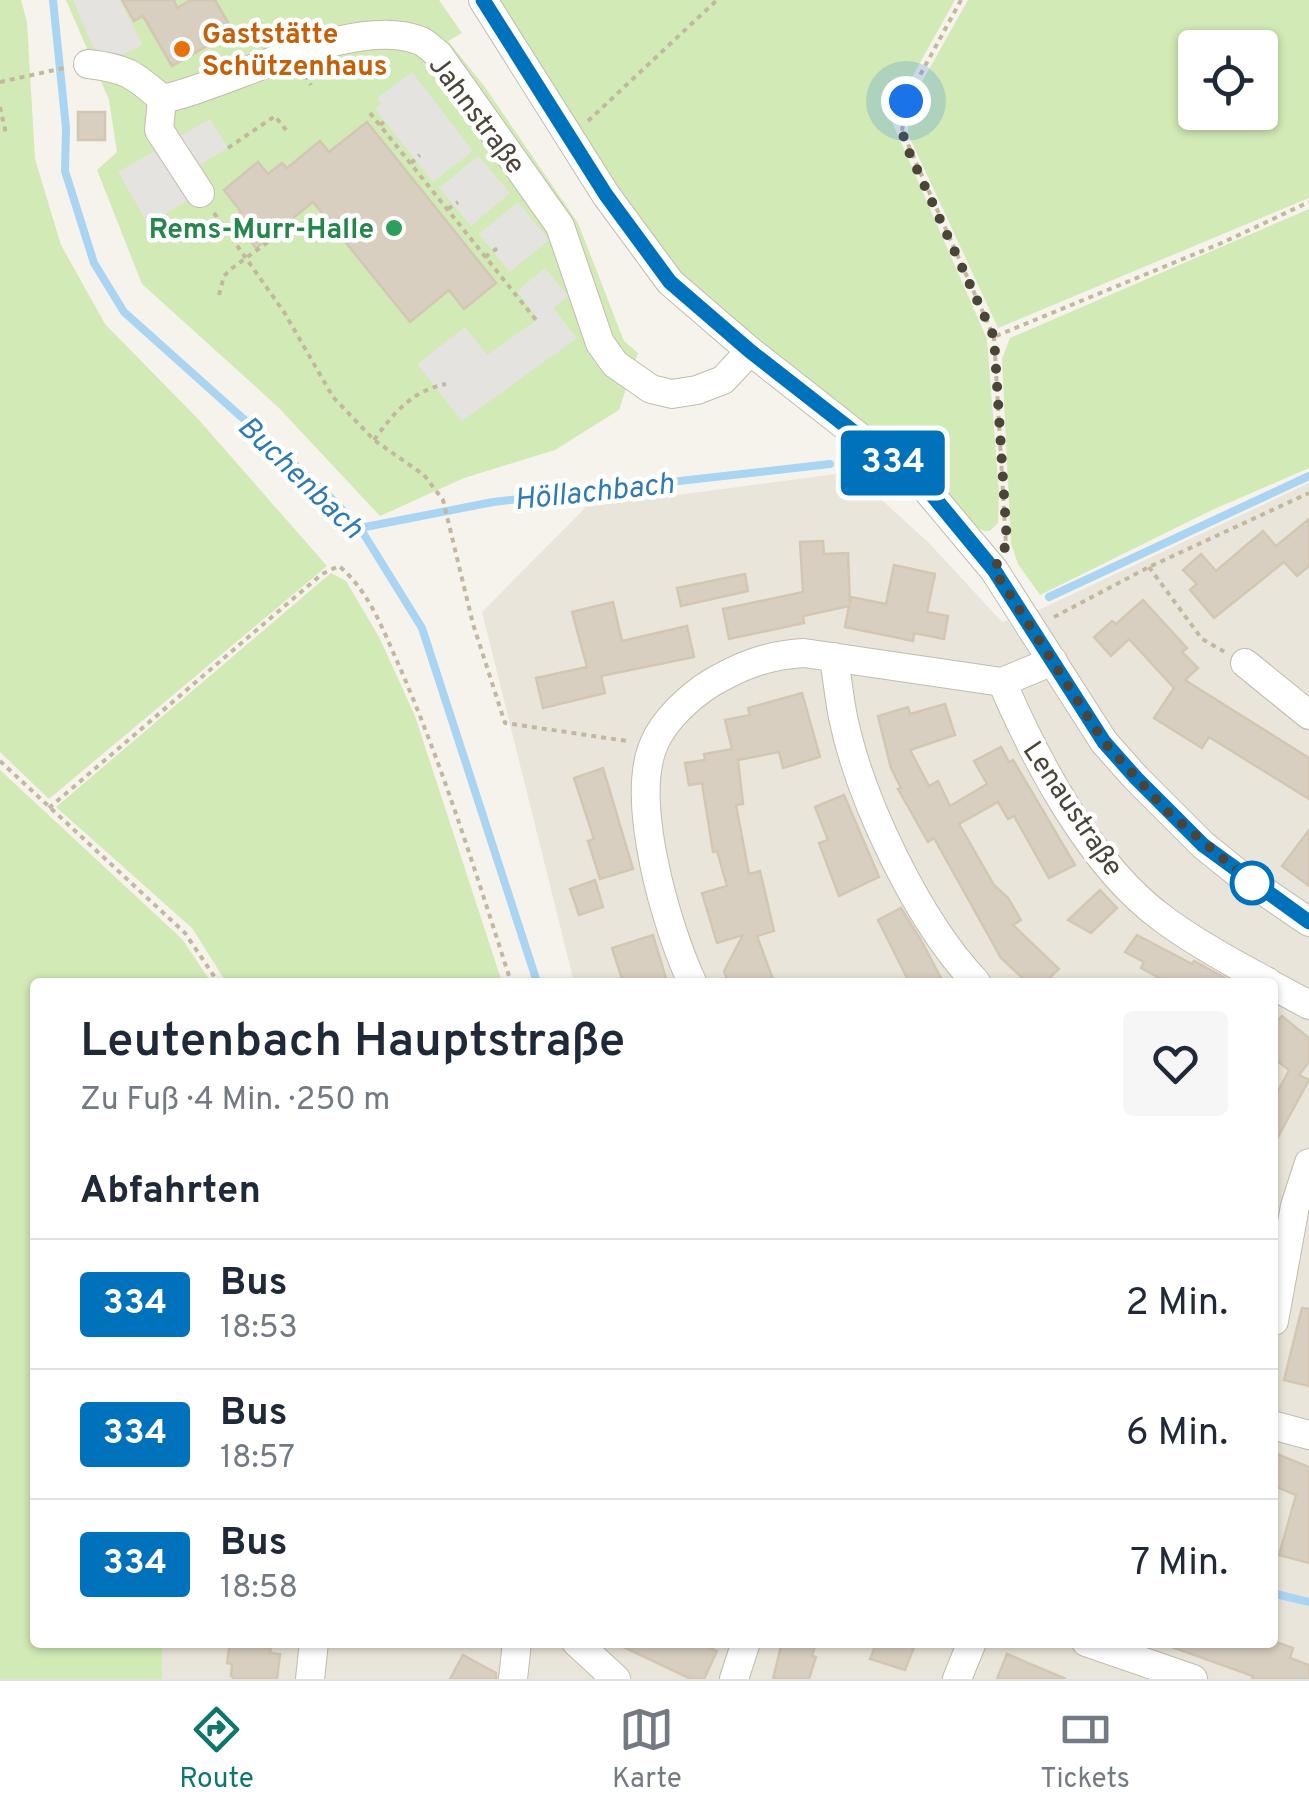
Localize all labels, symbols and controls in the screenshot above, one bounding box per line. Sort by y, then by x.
place label: Gaststätte Schützenhaus [202,18,388,86]
map controls [1178,30,1278,130]
button: locate [1178,30,1278,130]
marker: Gaststätte Schützenhaus [171,38,193,60]
street label: Jahnstraße [419,49,532,182]
your location [881,76,931,126]
place label: Rems-Murr-Halle [149,213,374,249]
marker: Rems-Murr-Halle [383,217,405,239]
water label: Buchenbach [229,410,370,548]
line badge: 334 [836,430,950,496]
text: 334 [861,441,925,485]
water label: Höllachbach [513,467,676,520]
street label: Lenaustraße [1013,735,1130,884]
unlabelled marker [1231,862,1273,904]
button: heart [1123,1011,1228,1116]
text: Leutenbach Hauptstraße [80,1013,625,1073]
text: Zu Fuß · 4 Min. · 250 m [80,1081,390,1121]
text: Abfahrten [80,1168,261,1217]
text: Bus [220,1260,287,1309]
text: 2 Min. [1125,1280,1228,1329]
text: 334 [103,1282,167,1326]
text: 18:53 [220,1309,298,1349]
text: Bus [220,1390,287,1439]
text: 6 Min. [1126,1410,1228,1459]
text: 334 [103,1412,167,1456]
text: 18:57 [220,1439,295,1479]
text: Bus [220,1520,287,1569]
text: 7 Min. [1130,1540,1228,1589]
text: 334 [103,1542,167,1586]
text: 18:58 [220,1569,298,1609]
tab: Route [179,1702,254,1798]
tab: Karte [612,1702,682,1798]
tab: Tickets [1040,1702,1130,1798]

